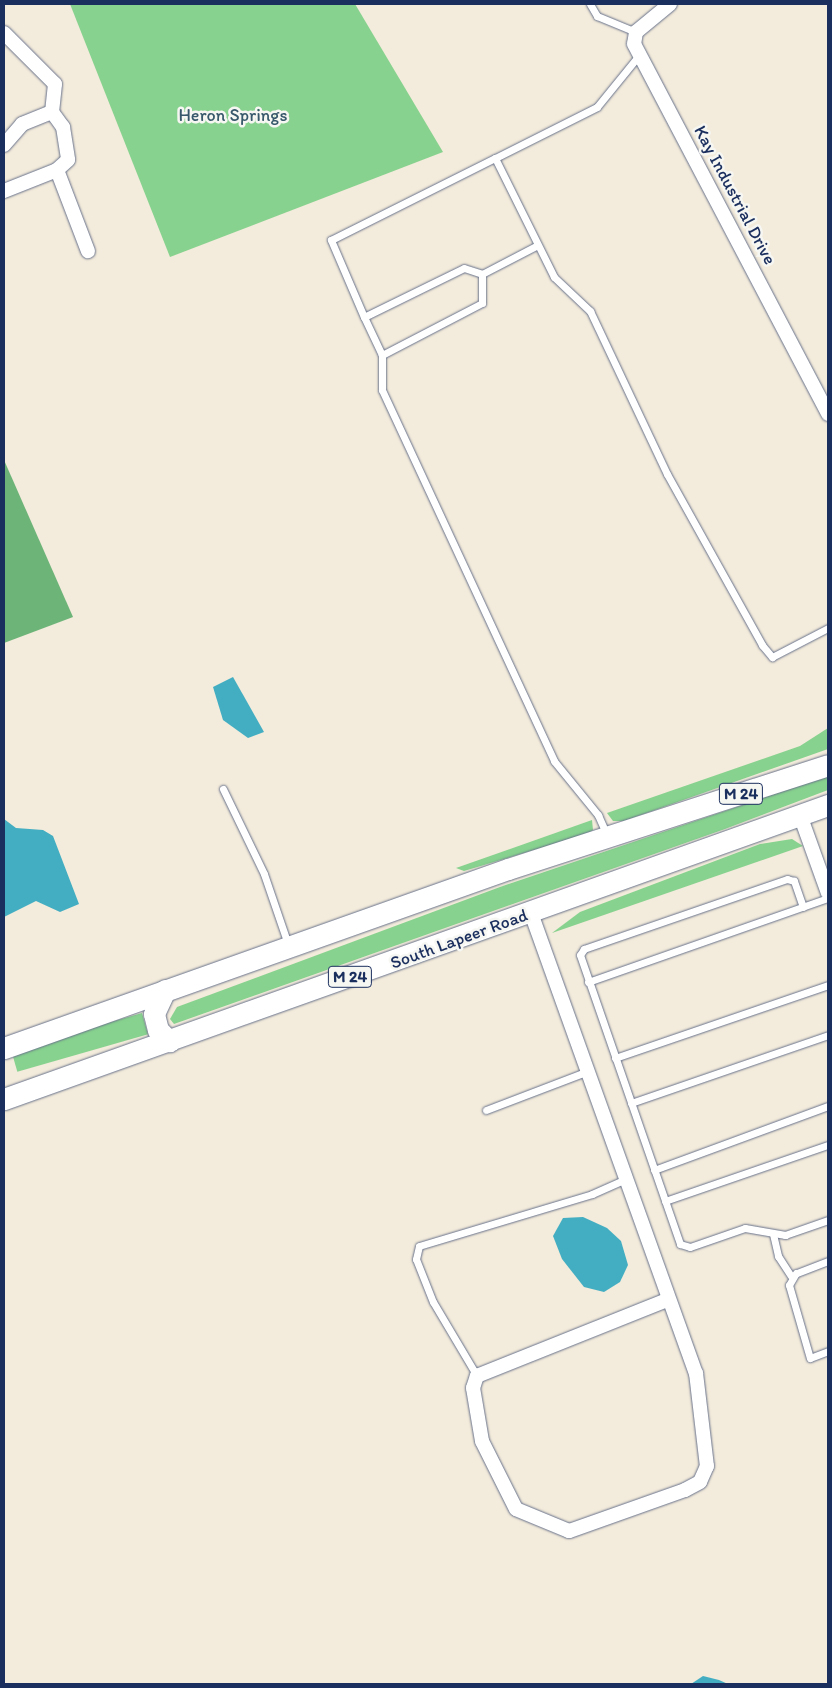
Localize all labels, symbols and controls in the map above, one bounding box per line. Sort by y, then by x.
park label: Heron Springs [178,104,288,126]
street label: Kay Industrial Drive [689,122,781,268]
road number: M 24 [718,781,764,808]
street label: South Lapeer Road [388,904,530,974]
road number: M 24 [328,964,372,990]

